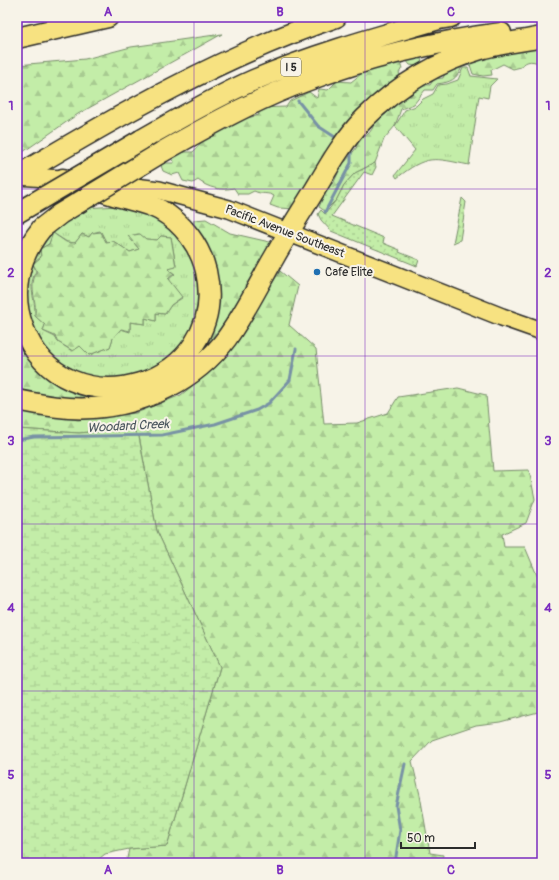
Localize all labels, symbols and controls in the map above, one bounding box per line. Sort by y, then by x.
text: A [104,4,113,20]
text: B [276,4,284,20]
text: C [447,4,455,20]
road number: I 5 [281,58,301,76]
text: 1 [8,98,14,114]
text: 1 [545,98,551,114]
street label: Pacific Avenue Southeast [223,202,347,261]
text: 2 [7,265,15,281]
place label: Cafe Elite [325,265,373,280]
text: 2 [544,265,552,281]
marker: Cafe Elite [312,267,322,277]
water label: Woodard Creek [87,416,171,436]
text: 3 [7,433,15,449]
text: 3 [544,433,552,449]
text: 4 [7,600,15,616]
text: 4 [544,600,552,616]
text: 5 [7,767,15,783]
text: 5 [544,767,552,783]
scale bar [401,824,475,850]
text: 50 m [407,831,435,846]
text: A [104,862,113,878]
text: B [276,862,284,878]
text: C [447,862,455,878]

